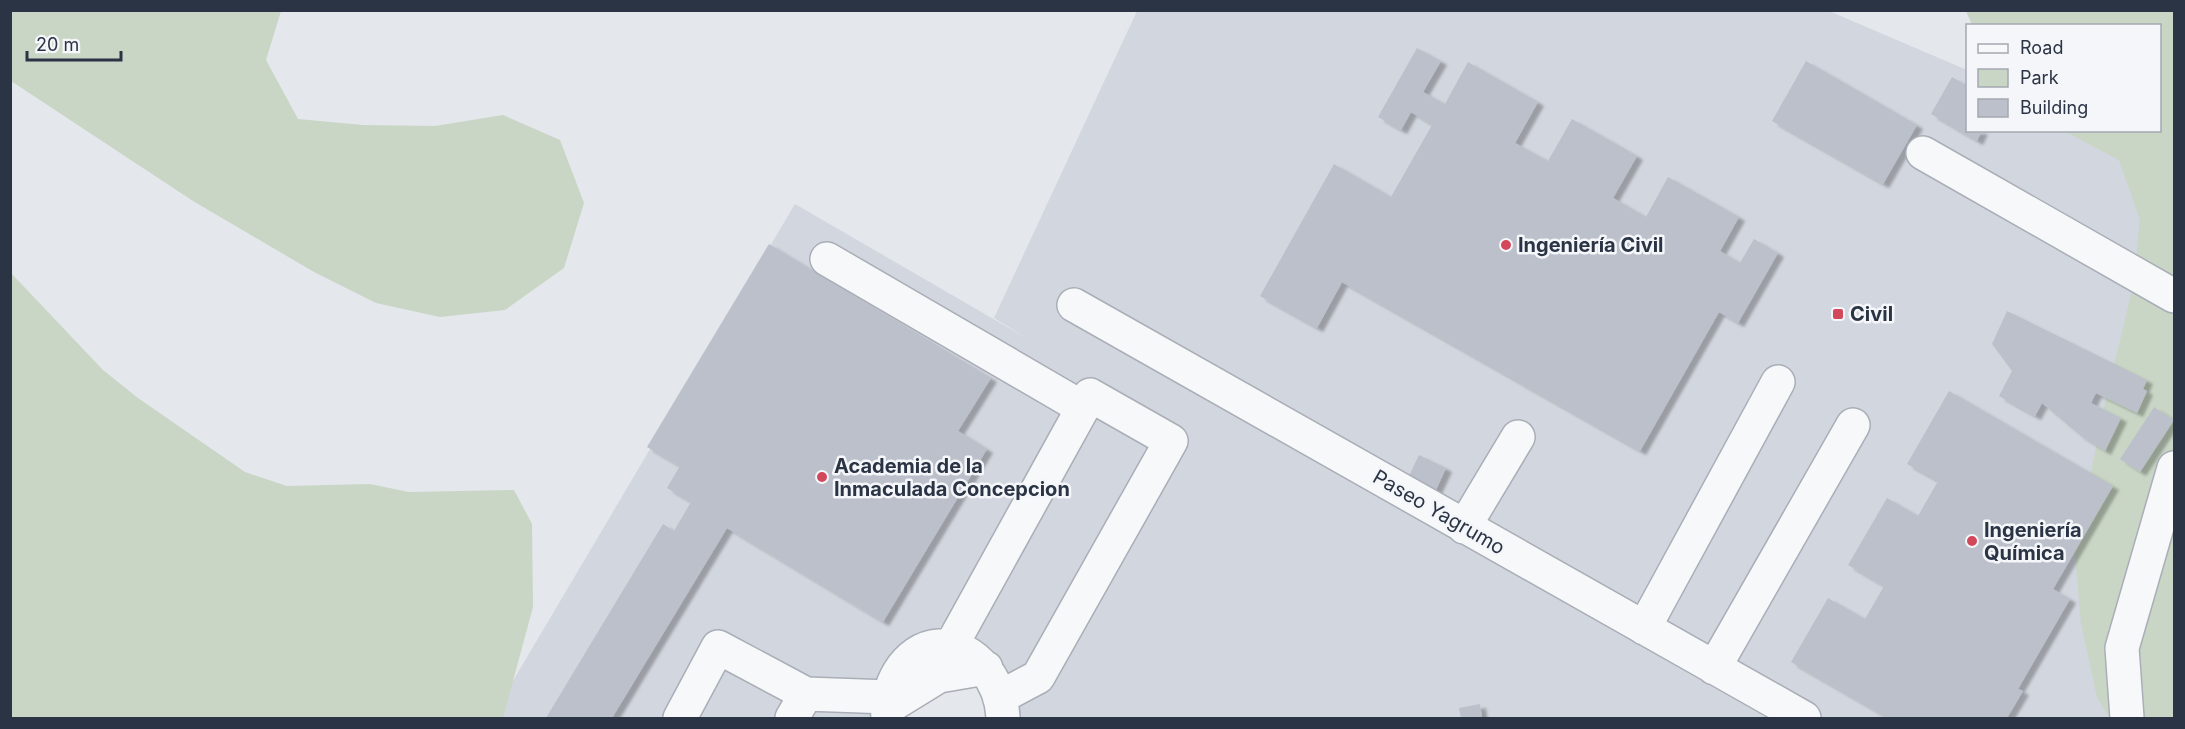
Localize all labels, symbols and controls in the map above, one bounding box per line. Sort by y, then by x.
scale bar [27,24,122,62]
legend [1966,24,2161,132]
text: 20 m [36,34,79,55]
text: Road [2020,37,2063,58]
text: Park [2020,67,2059,88]
text: Building [2020,97,2088,118]
place label: Ingeniería Civil [1518,233,1664,257]
marker: Ingeniería Civil [1499,238,1513,252]
place label: Civil [1850,302,1893,326]
marker: Civil [1831,307,1845,321]
place label: Academia de la Inmaculada Concepcion [834,454,1070,501]
street label: Paseo Yagrumo [1369,465,1509,559]
marker: Academia de la Inmaculada Concepcion [815,470,829,484]
place label: Ingeniería Química [1984,518,2082,565]
marker: Ingeniería Química [1965,534,1979,548]

